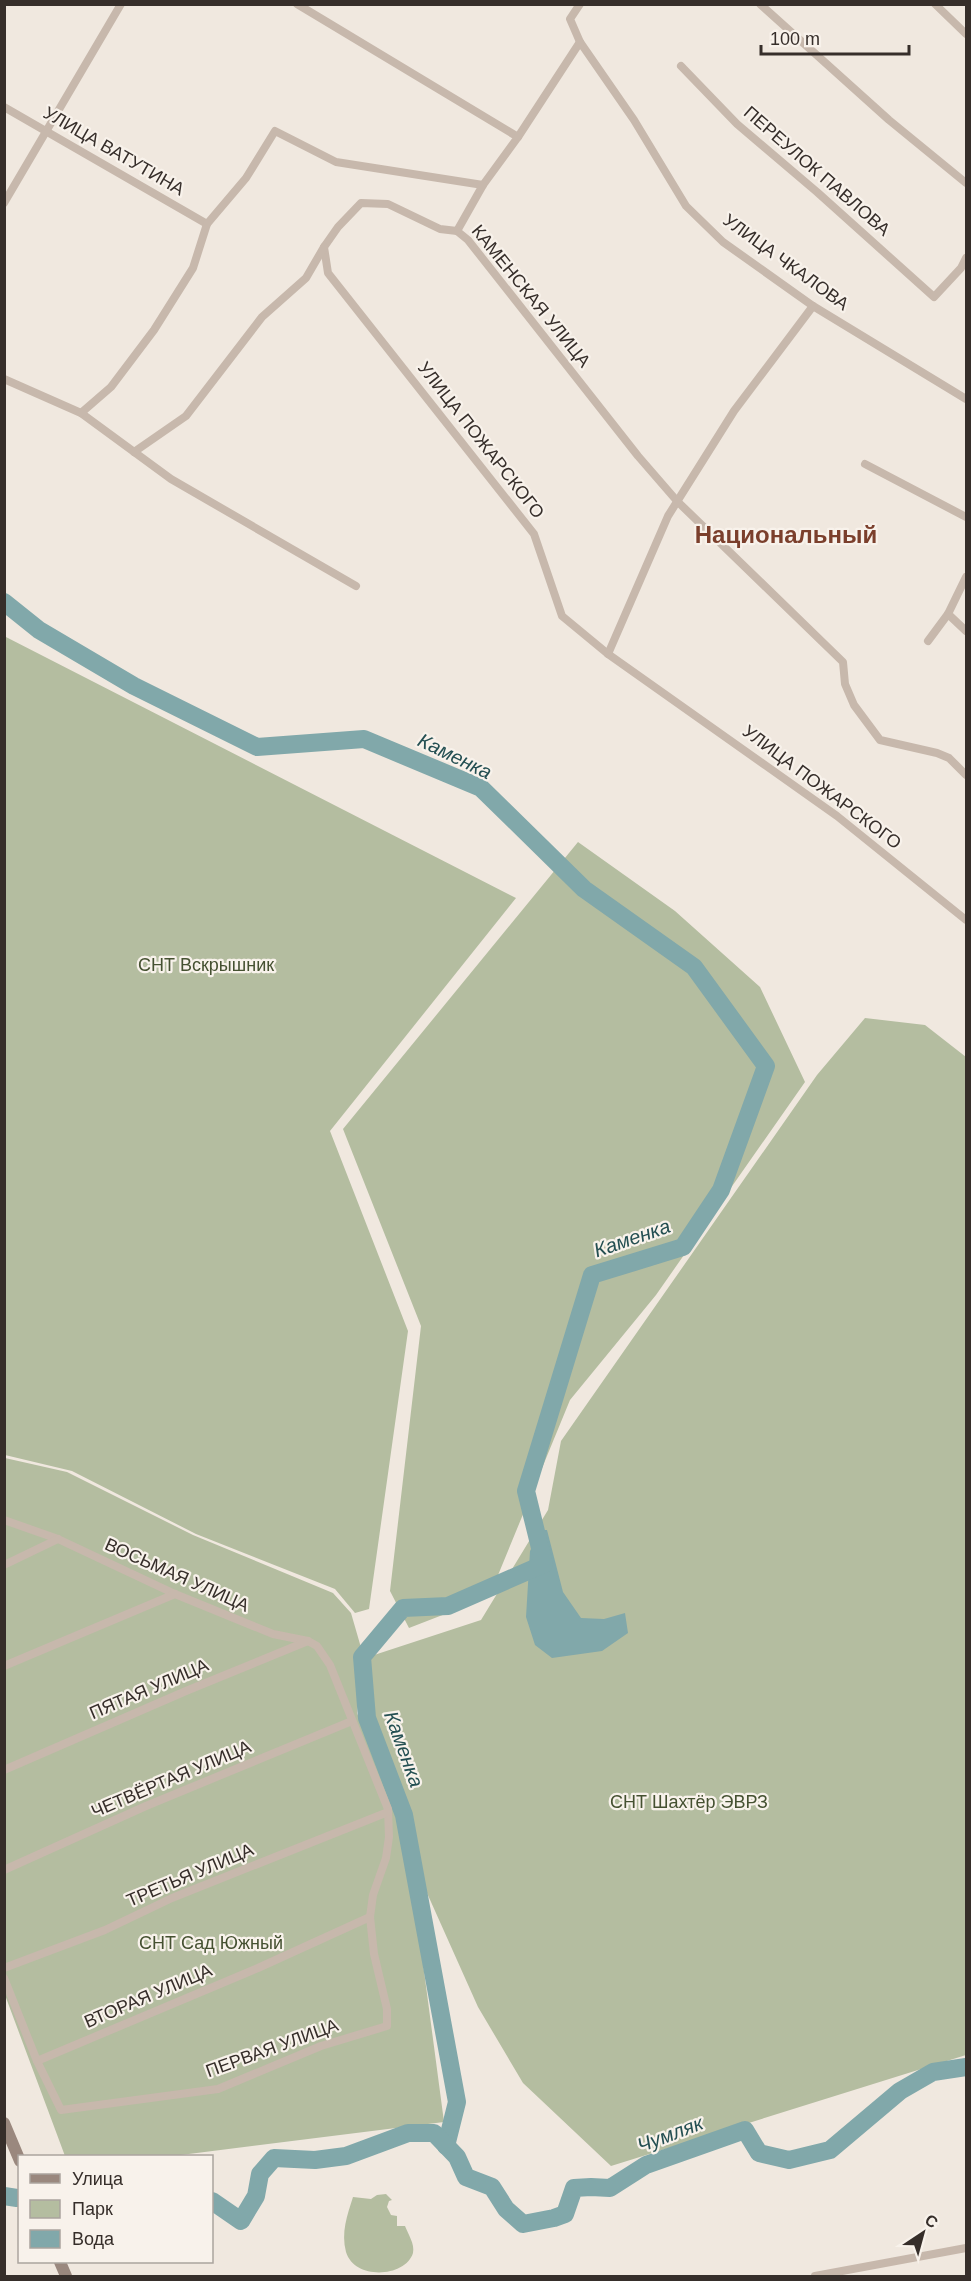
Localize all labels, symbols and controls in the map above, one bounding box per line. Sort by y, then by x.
scale bar [761,18,910,56]
text: 100 m [770,29,820,49]
street label: ПЕРЕУЛОК ПАВЛОВА [740,102,894,240]
street label: УЛИЦА ВАТУТИНА [40,103,188,199]
street label: УЛИЦА ЧКАЛОВА [719,210,853,314]
street label: КАМЕНСКАЯ УЛИЦА [468,221,594,371]
street label: УЛИЦА ПОЖАРСКОГО [414,358,548,522]
district label: Национальный [695,521,877,548]
street label: УЛИЦА ПОЖАРСКОГО [739,721,905,853]
water label: Каменка [415,729,495,783]
park label: СНТ Вскрышник [138,955,274,975]
water label: Каменка [591,1215,673,1261]
street label: ВОСЬМАЯ УЛИЦА [102,1534,252,1616]
street label: ПЯТАЯ УЛИЦА [87,1655,211,1723]
water label: Каменка [380,1708,428,1790]
street label: ЧЕТВЁРТАЯ УЛИЦА [88,1736,254,1822]
park label: СНТ Шахтёр ЭВРЗ [610,1792,768,1812]
street label: ТРЕТЬЯ УЛИЦА [124,1839,256,1911]
park label: СНТ Сад Южный [139,1933,283,1953]
street label: ВТОРАЯ УЛИЦА [81,1960,215,2032]
street label: ПЕРВАЯ УЛИЦА [203,2015,341,2081]
water label: Чумляк [634,2111,707,2157]
legend [18,2155,213,2263]
text: Улица [72,2169,124,2189]
text: Парк [72,2199,113,2219]
north arrow [893,2203,953,2263]
text: С [922,2211,942,2232]
text: Вода [72,2229,115,2249]

